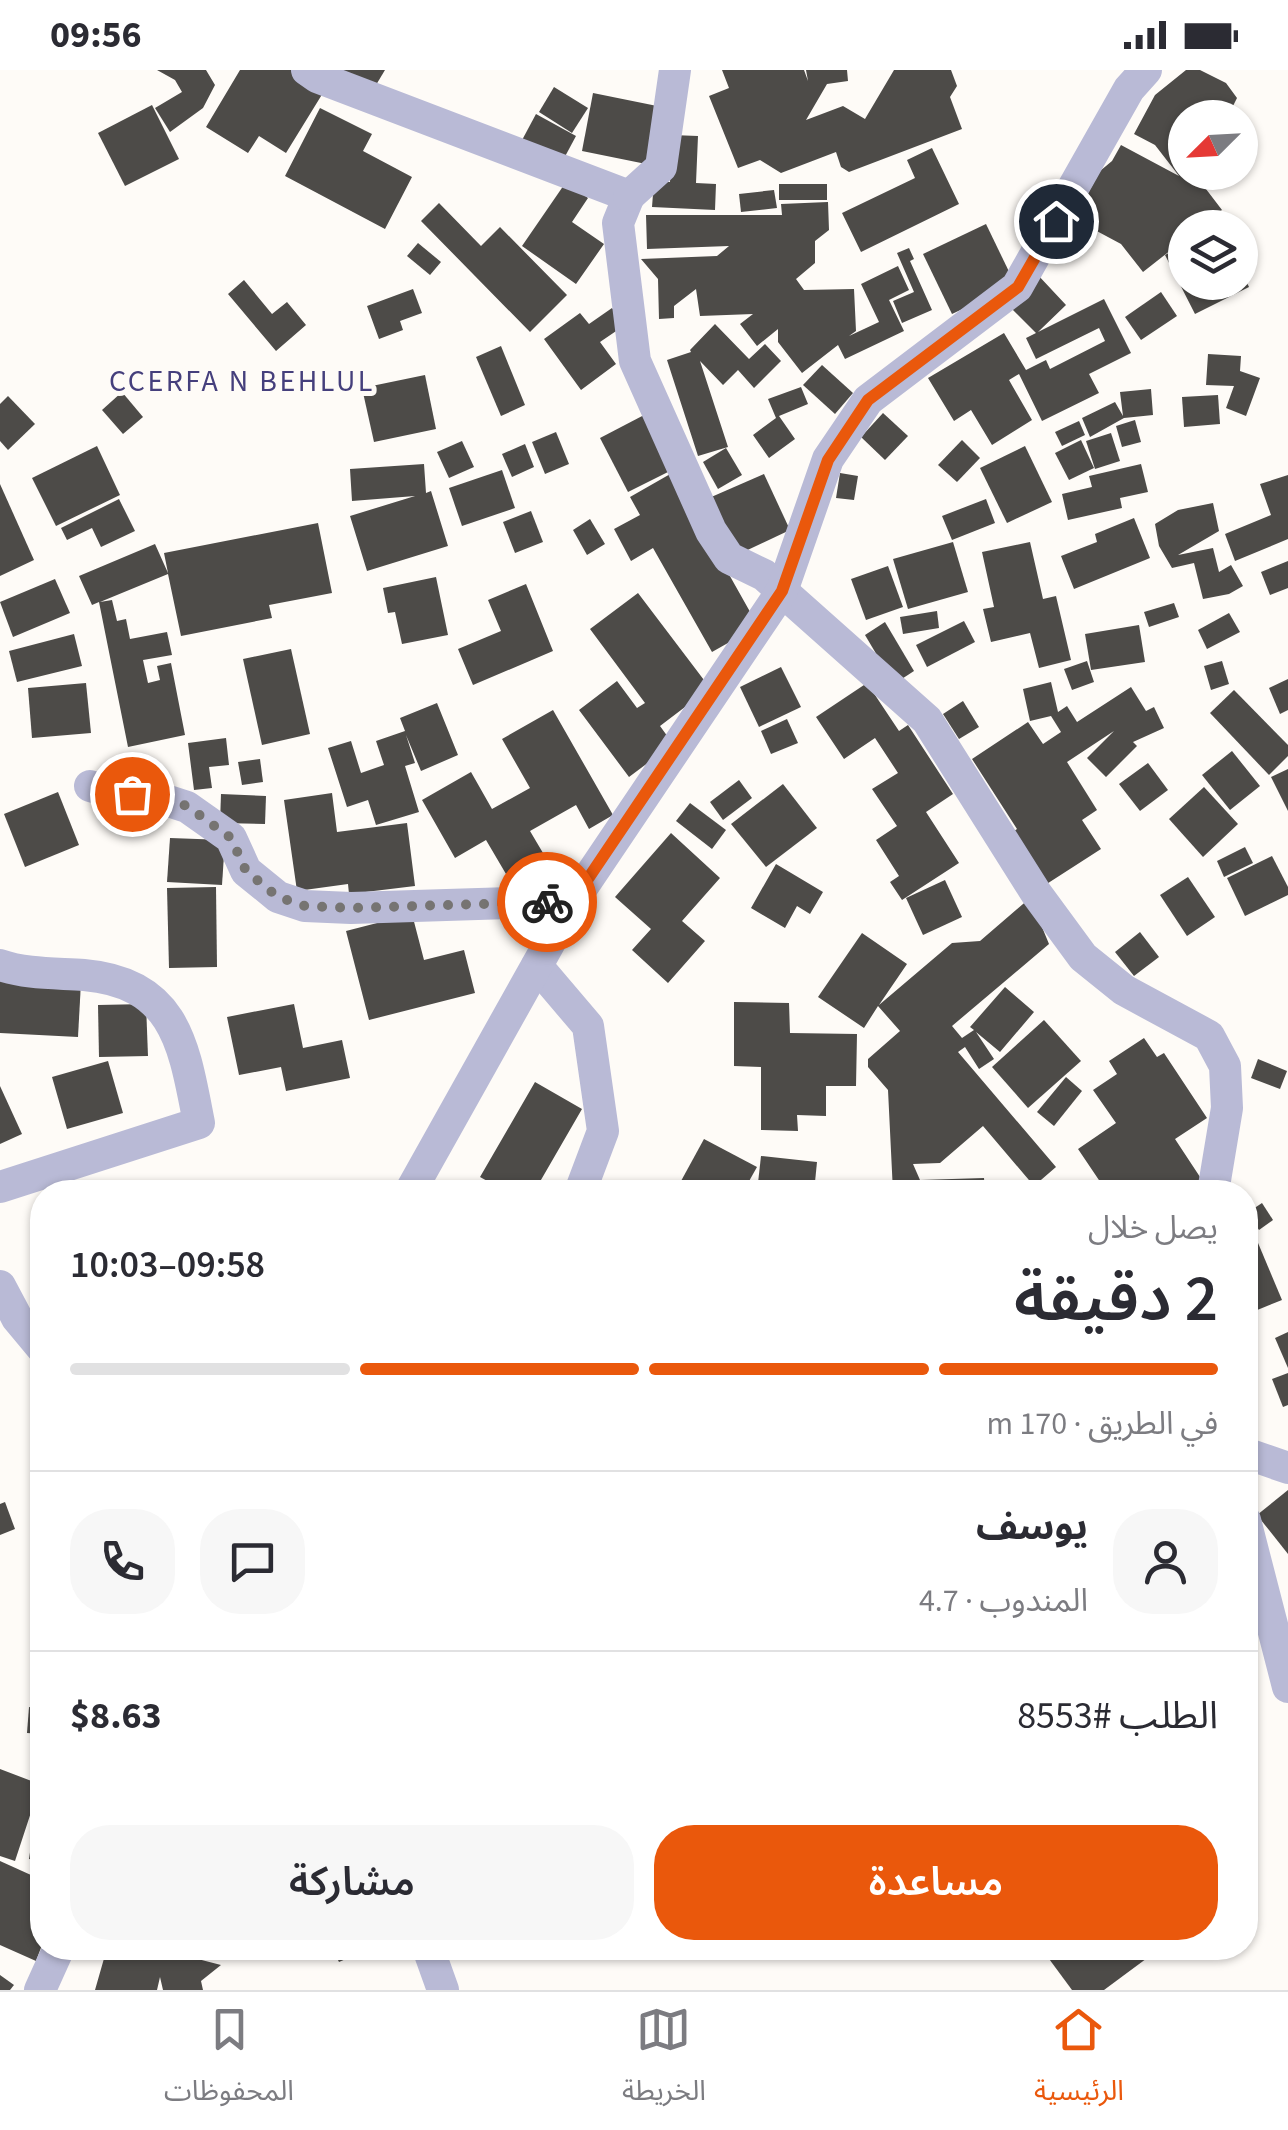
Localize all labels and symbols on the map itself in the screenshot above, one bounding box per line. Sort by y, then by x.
north arrow [1168,100,1258,190]
pin [1014,179,1099,264]
district label: CCERFA N BEHLUL [109,360,375,403]
pin [90,752,175,837]
courier [497,852,597,952]

